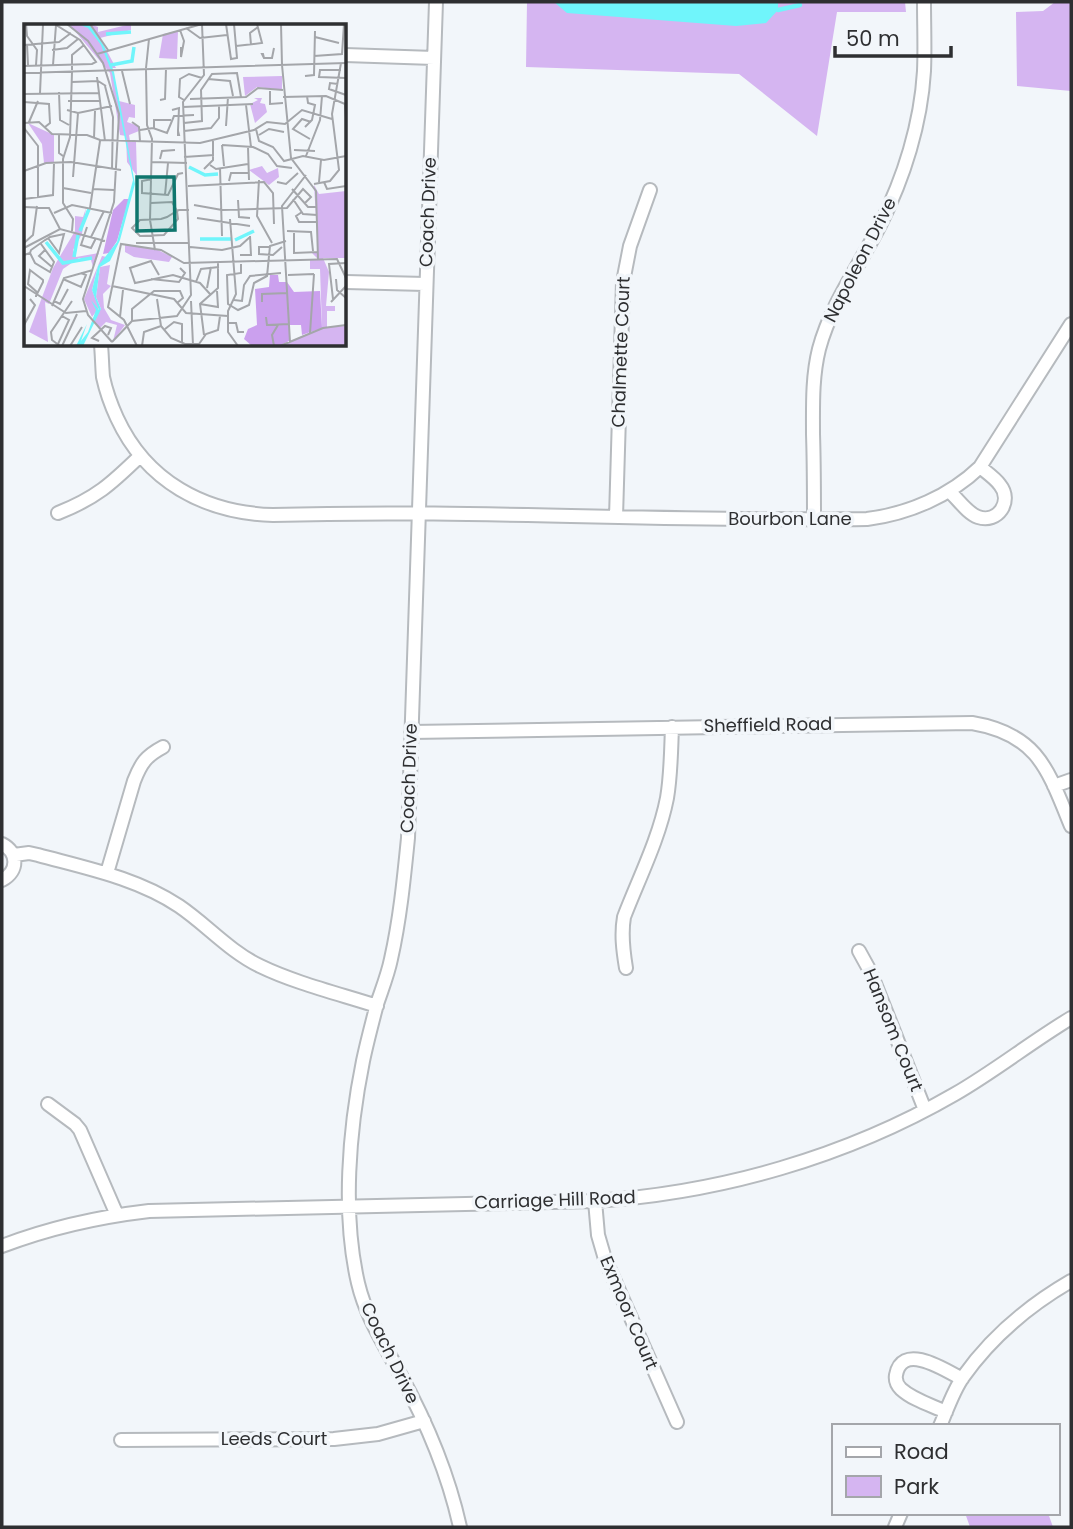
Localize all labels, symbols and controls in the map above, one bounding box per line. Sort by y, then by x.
scale bar [835,14,950,58]
inset map [24,24,346,346]
text: 50 m [846,24,900,53]
street label: Coach Drive [413,157,442,267]
street label: Napoleon Drive [817,193,902,327]
street label: Chalmette Court [605,276,636,428]
street label: Bourbon Lane [728,506,852,531]
street label: Sheffield Road [703,711,833,738]
street label: Coach Drive [394,723,423,833]
street label: Hansom Court [857,965,930,1095]
street label: Carriage Hill Road [474,1184,636,1215]
street label: Exmoor Court [594,1252,665,1373]
street label: Coach Drive [355,1298,426,1408]
legend [832,1424,1059,1515]
street label: Leeds Court [221,1426,327,1451]
text: Road [894,1437,949,1466]
text: Park [894,1472,939,1501]

